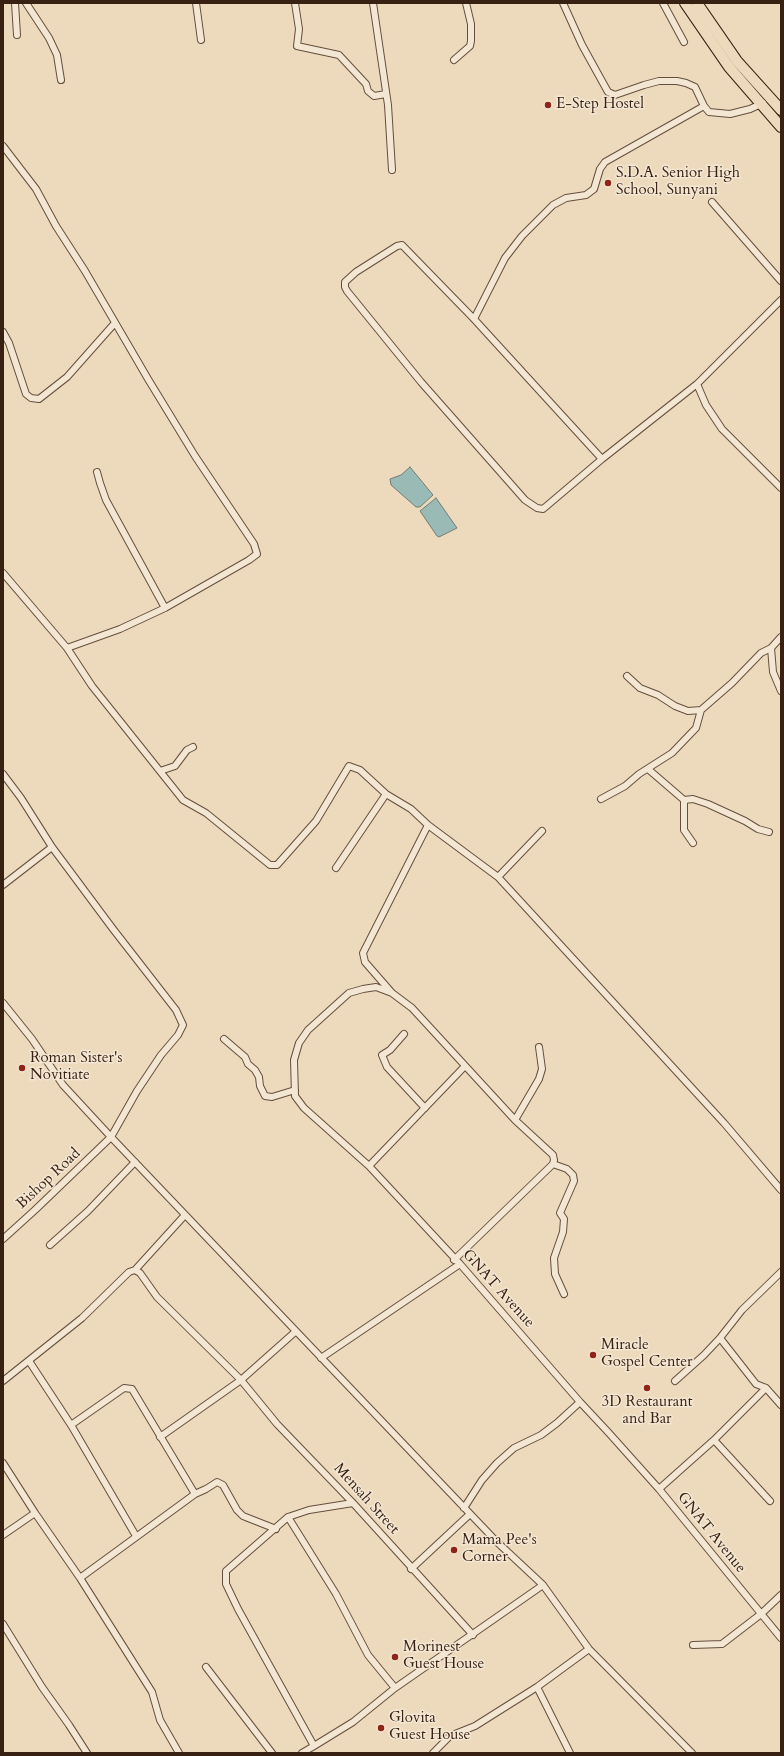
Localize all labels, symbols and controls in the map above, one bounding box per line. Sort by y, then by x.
place label: E-Step Hostel [556,96,644,114]
marker: E-Step Hostel [543,100,553,110]
place label: S.D.A. Senior High School, Sunyani [616,165,740,200]
marker: S.D.A. Senior High School, Sunyani [603,178,613,188]
place label: Roman Sister's Novitiate [30,1050,122,1085]
marker: Roman Sister's Novitiate [17,1063,27,1073]
street label: Bishop Road [13,1145,85,1213]
street label: GNAT Avenue [458,1246,538,1332]
place label: Miracle Gospel Center [601,1337,692,1372]
marker: Miracle Gospel Center [588,1350,598,1360]
marker: 3D Restaurant and Bar [642,1383,652,1393]
place label: 3D Restaurant and Bar [602,1394,692,1429]
street label: Mensah Street [329,1460,403,1538]
street label: GNAT Avenue [673,1489,749,1577]
place label: Mama Pee's Corner [462,1532,537,1567]
marker: Mama Pee's Corner [449,1545,459,1555]
place label: Morinest Guest House [403,1639,484,1674]
marker: Morinest Guest House [390,1652,400,1662]
place label: Glovita Guest House [389,1710,470,1745]
marker: Glovita Guest House [376,1723,386,1733]

